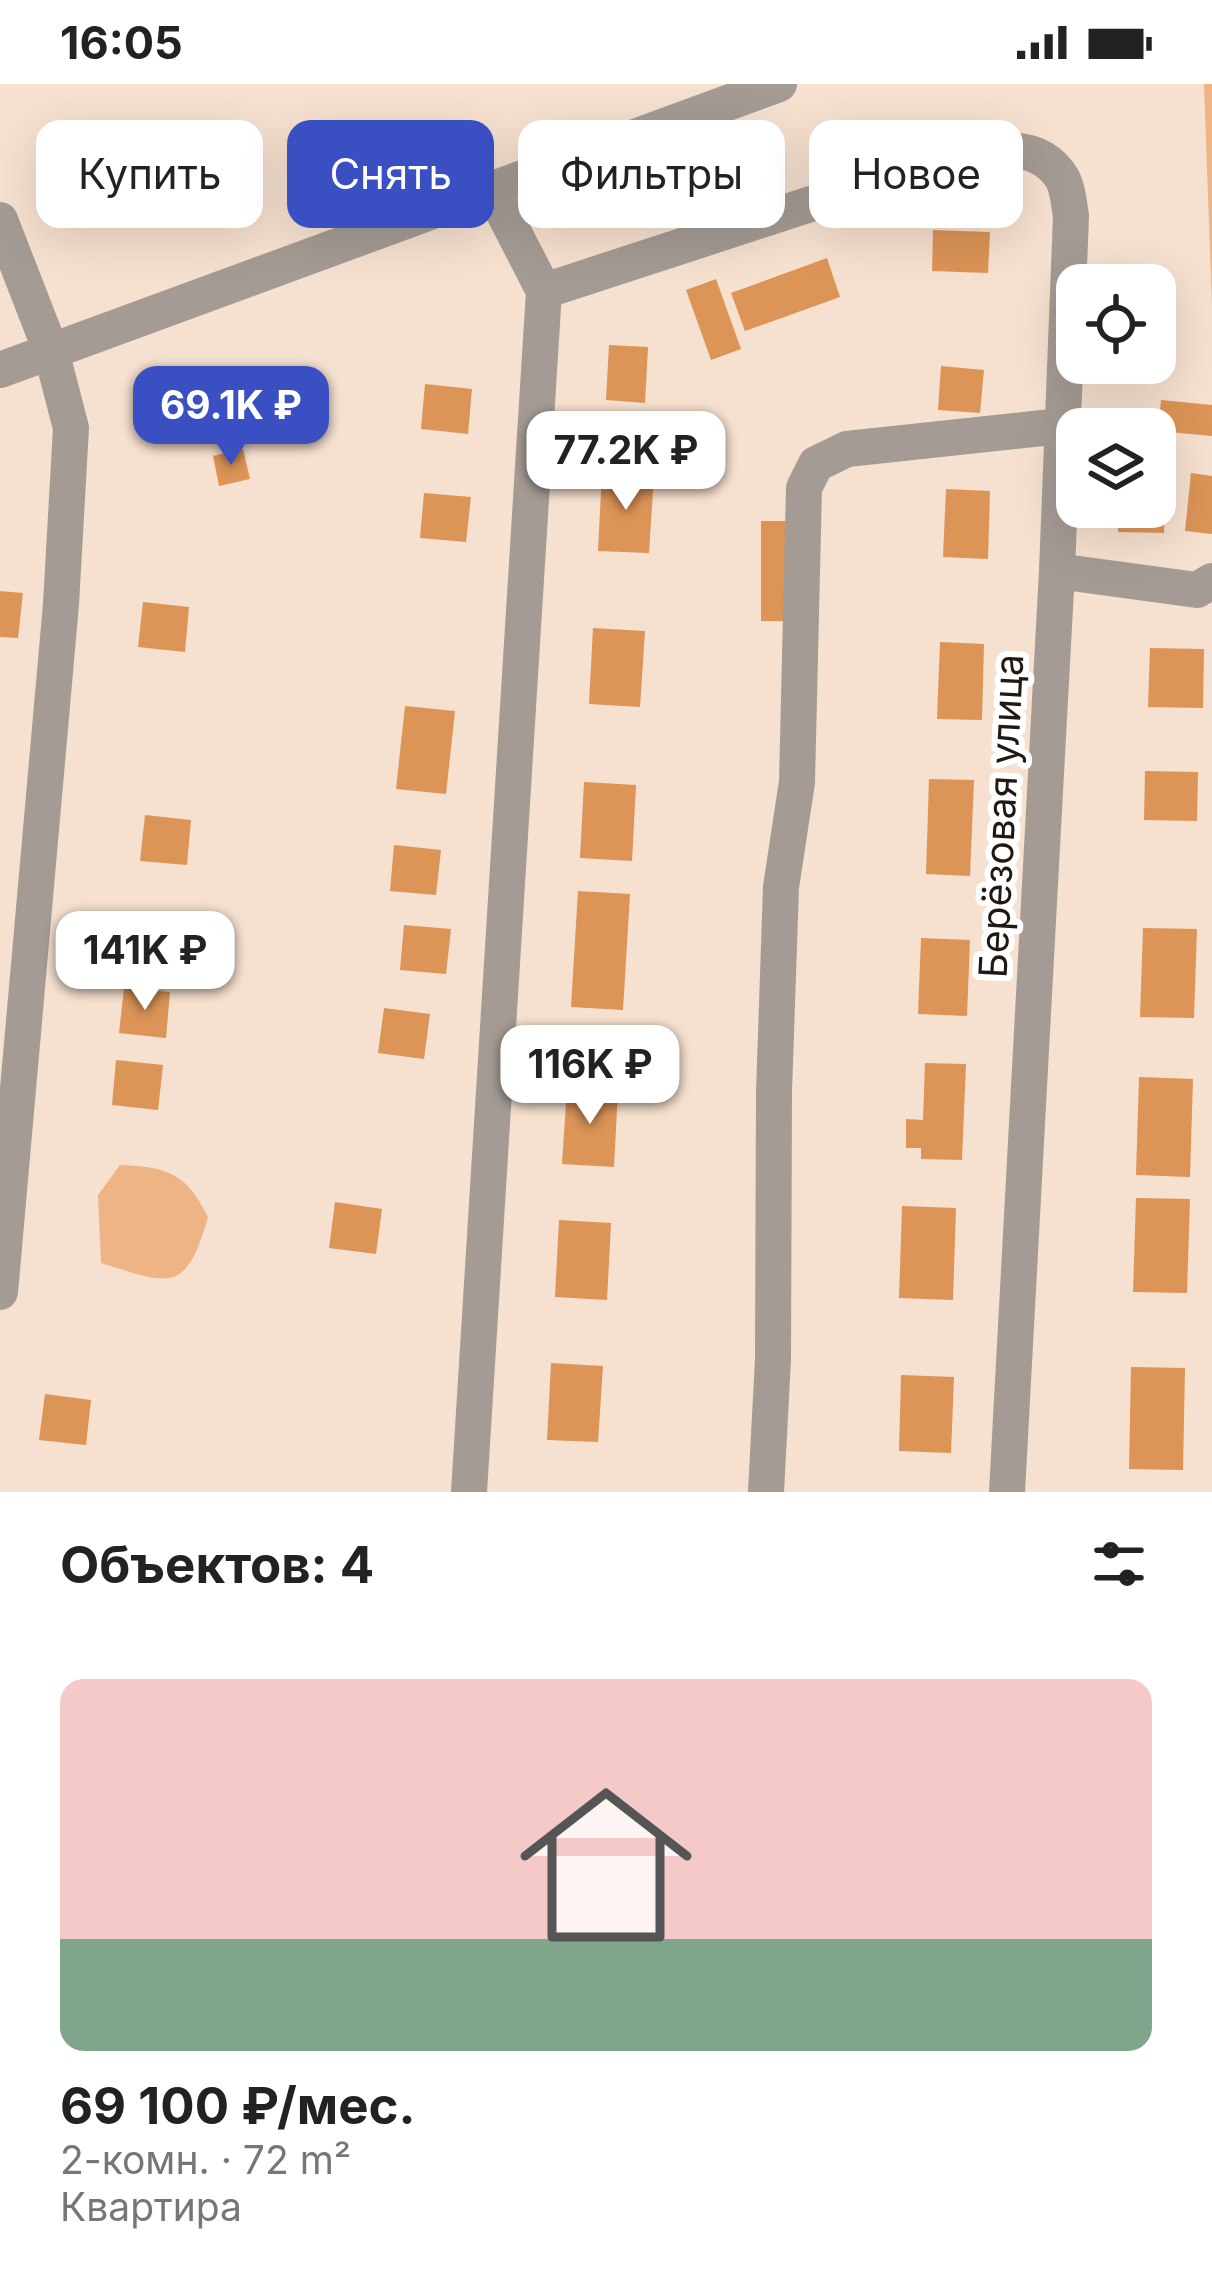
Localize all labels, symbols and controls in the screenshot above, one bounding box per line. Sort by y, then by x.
text: 16:05 [60,15,183,70]
chip: Купить [36,120,263,228]
chip: Снять [287,120,494,228]
chip: Фильтры [518,120,785,228]
chip: Новое [809,120,1023,228]
map controls [1056,264,1176,528]
button: locate [1056,264,1176,384]
pin: 69.1K ₽ [120,366,342,468]
text: 69.1K ₽ [160,381,302,428]
button: layers [1056,408,1176,528]
pin: 77.2K ₽ [515,411,737,513]
text: 77.2K ₽ [553,426,699,473]
street label: Берёзовая улица [969,653,1032,979]
pin: 141K ₽ [47,911,243,1013]
text: 141K ₽ [83,926,207,973]
pin: 116K ₽ [492,1025,688,1127]
text: 116K ₽ [527,1040,653,1087]
icon: filters [1086,1531,1152,1597]
text: Объектов: 4 [60,1534,374,1595]
icon: home [498,1757,714,1973]
text: 69 100 ₽/мес. [60,2075,416,2136]
text: 2-комн. · 72 m² [60,2136,351,2183]
text: Квартира [60,2183,242,2230]

